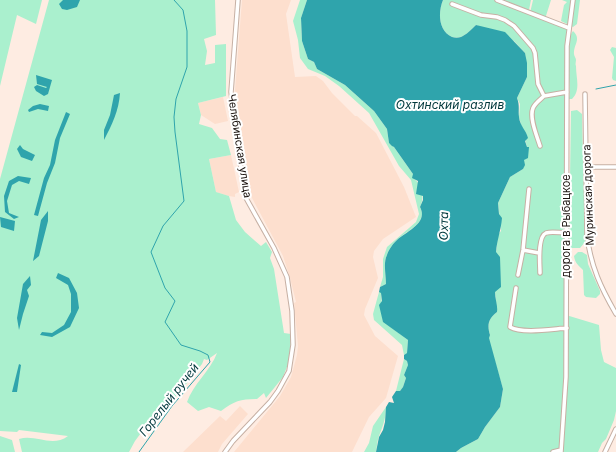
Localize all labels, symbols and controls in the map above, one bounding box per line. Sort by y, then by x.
street label: Челябинская улица [225,93,255,199]
water label: Охтинский разлив [396,97,504,112]
street label: Муринская дорога [579,144,597,246]
street label: дорога в Рыбацкое [559,174,573,278]
water label: Охта [436,211,451,241]
water label: Горелый ручей [135,360,202,439]

